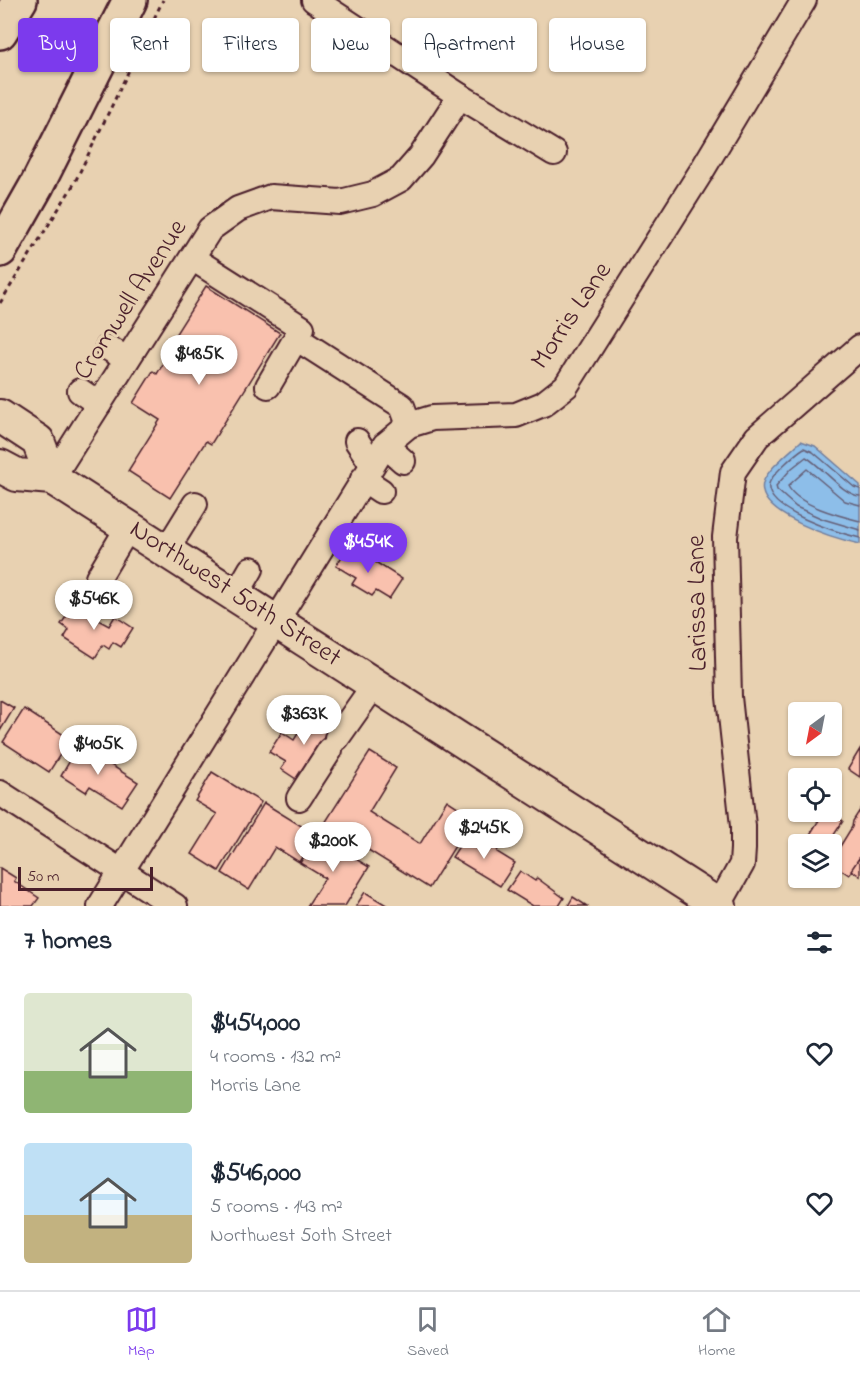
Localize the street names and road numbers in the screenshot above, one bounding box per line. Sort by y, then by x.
street label: Cromwell Avenue [64,211,198,388]
street label: Morris Lane [522,254,623,378]
street label: Northwest 50th Street [121,511,349,677]
street label: Larissa Lane [677,533,719,672]

